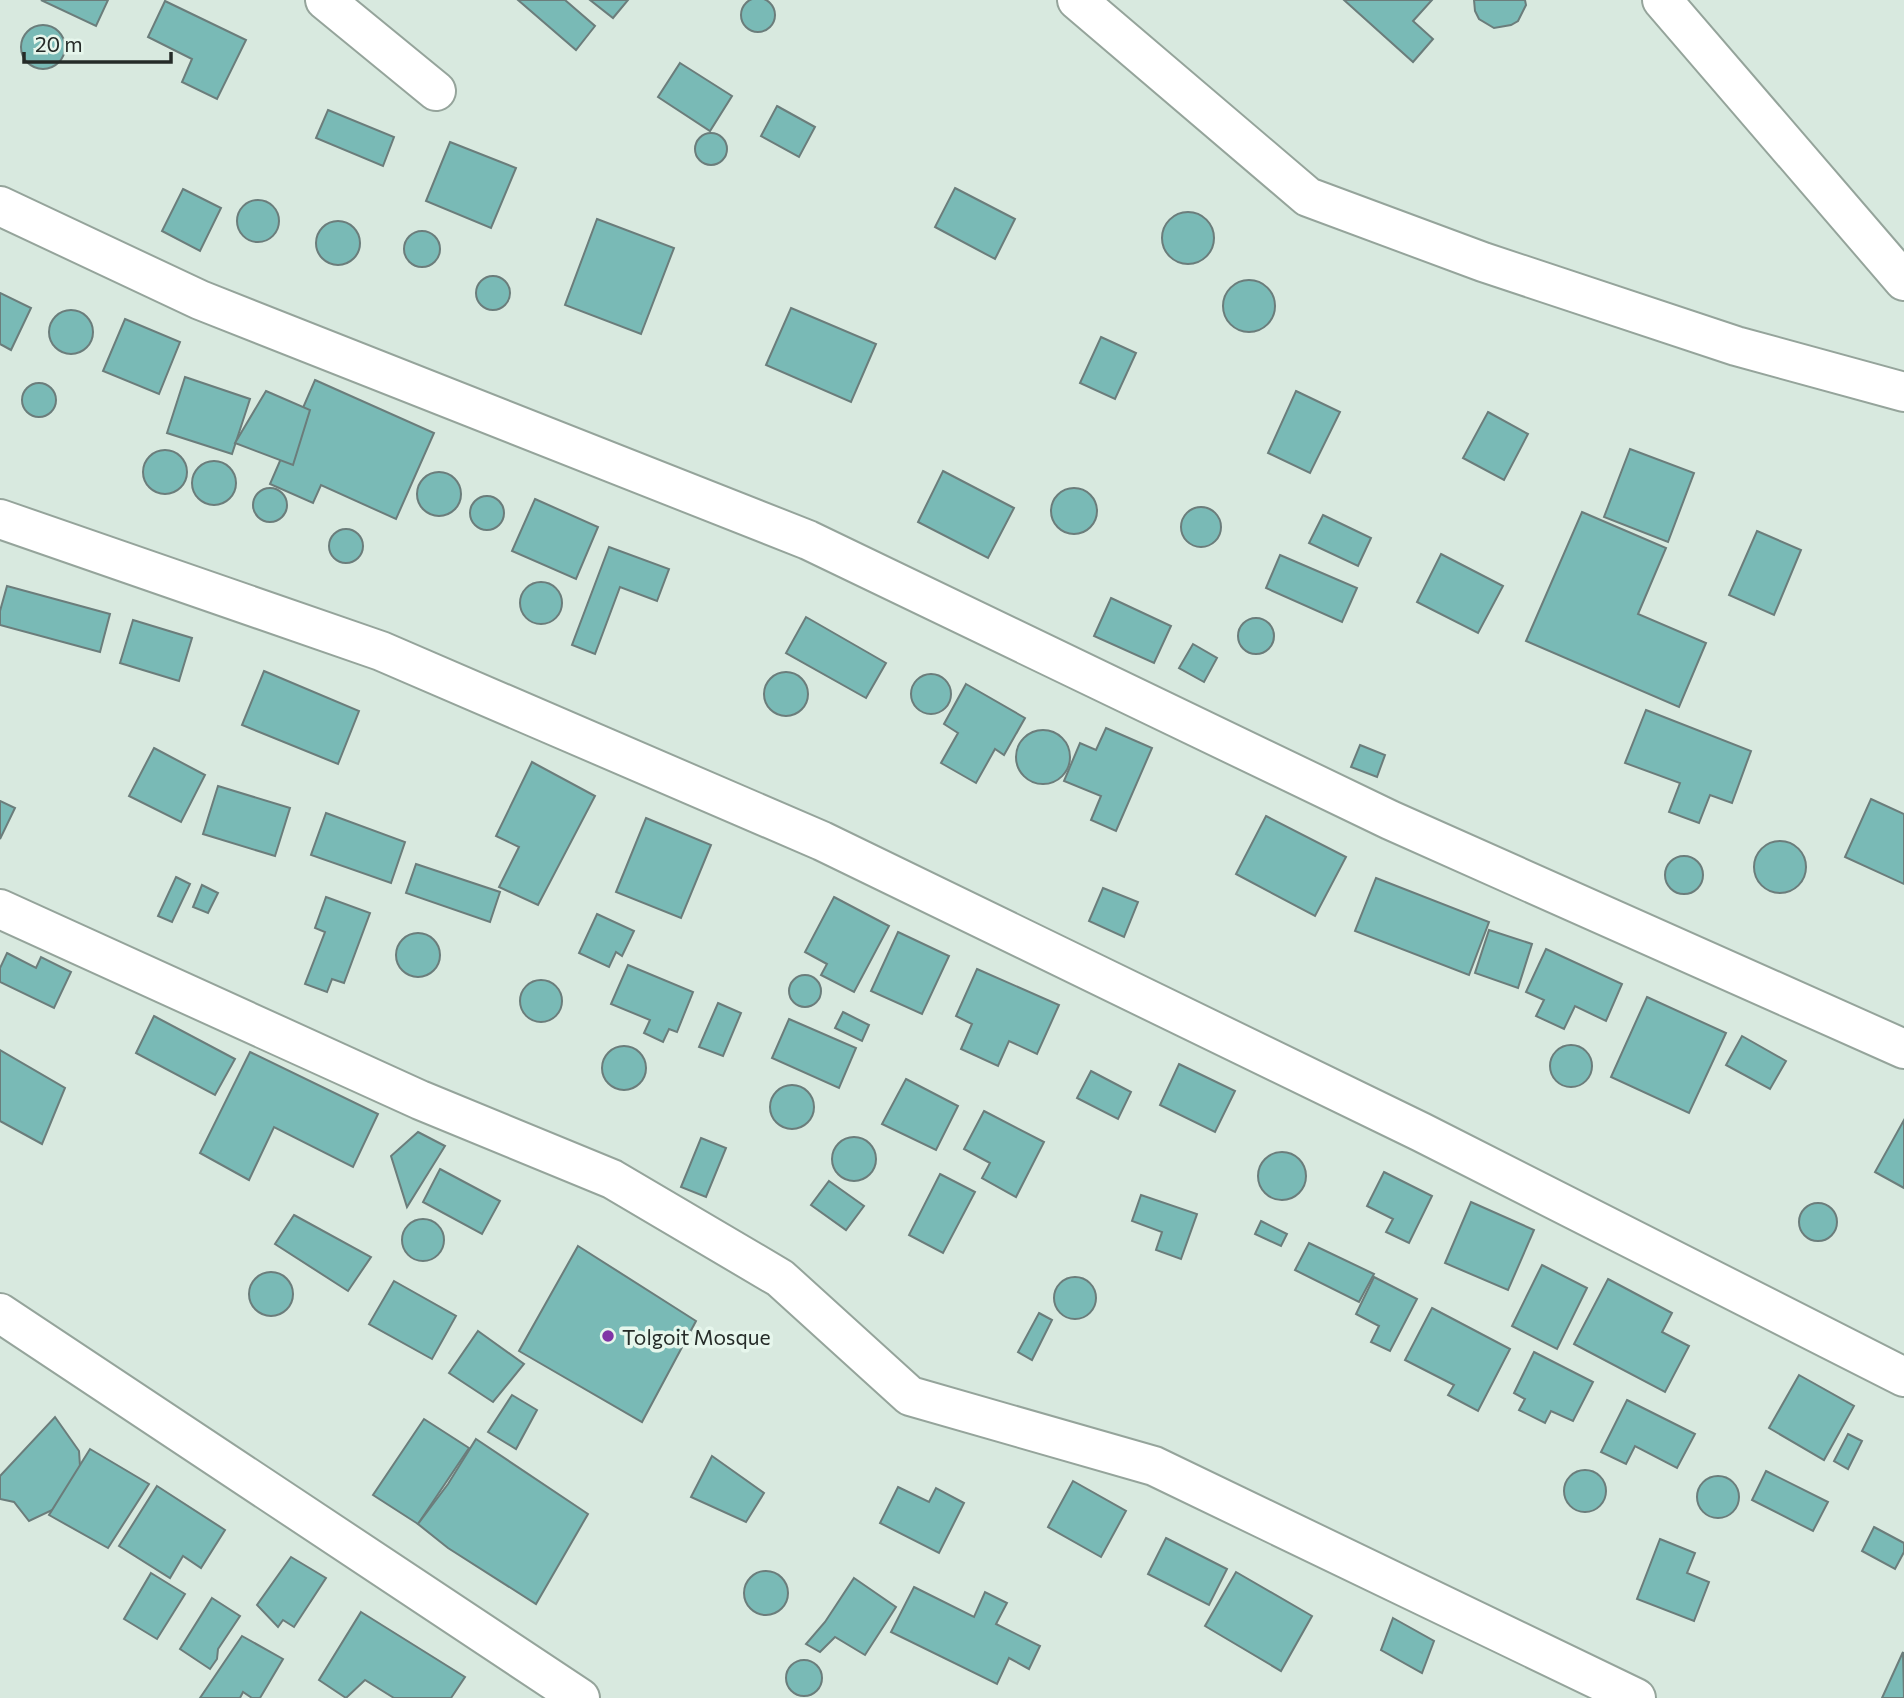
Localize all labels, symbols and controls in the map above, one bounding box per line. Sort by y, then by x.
scale bar [24,21,172,65]
text: 20 m [35,31,83,56]
place label: Tolgoit Mosque [622,1324,771,1349]
marker: Tolgoit Mosque [600,1328,616,1344]

